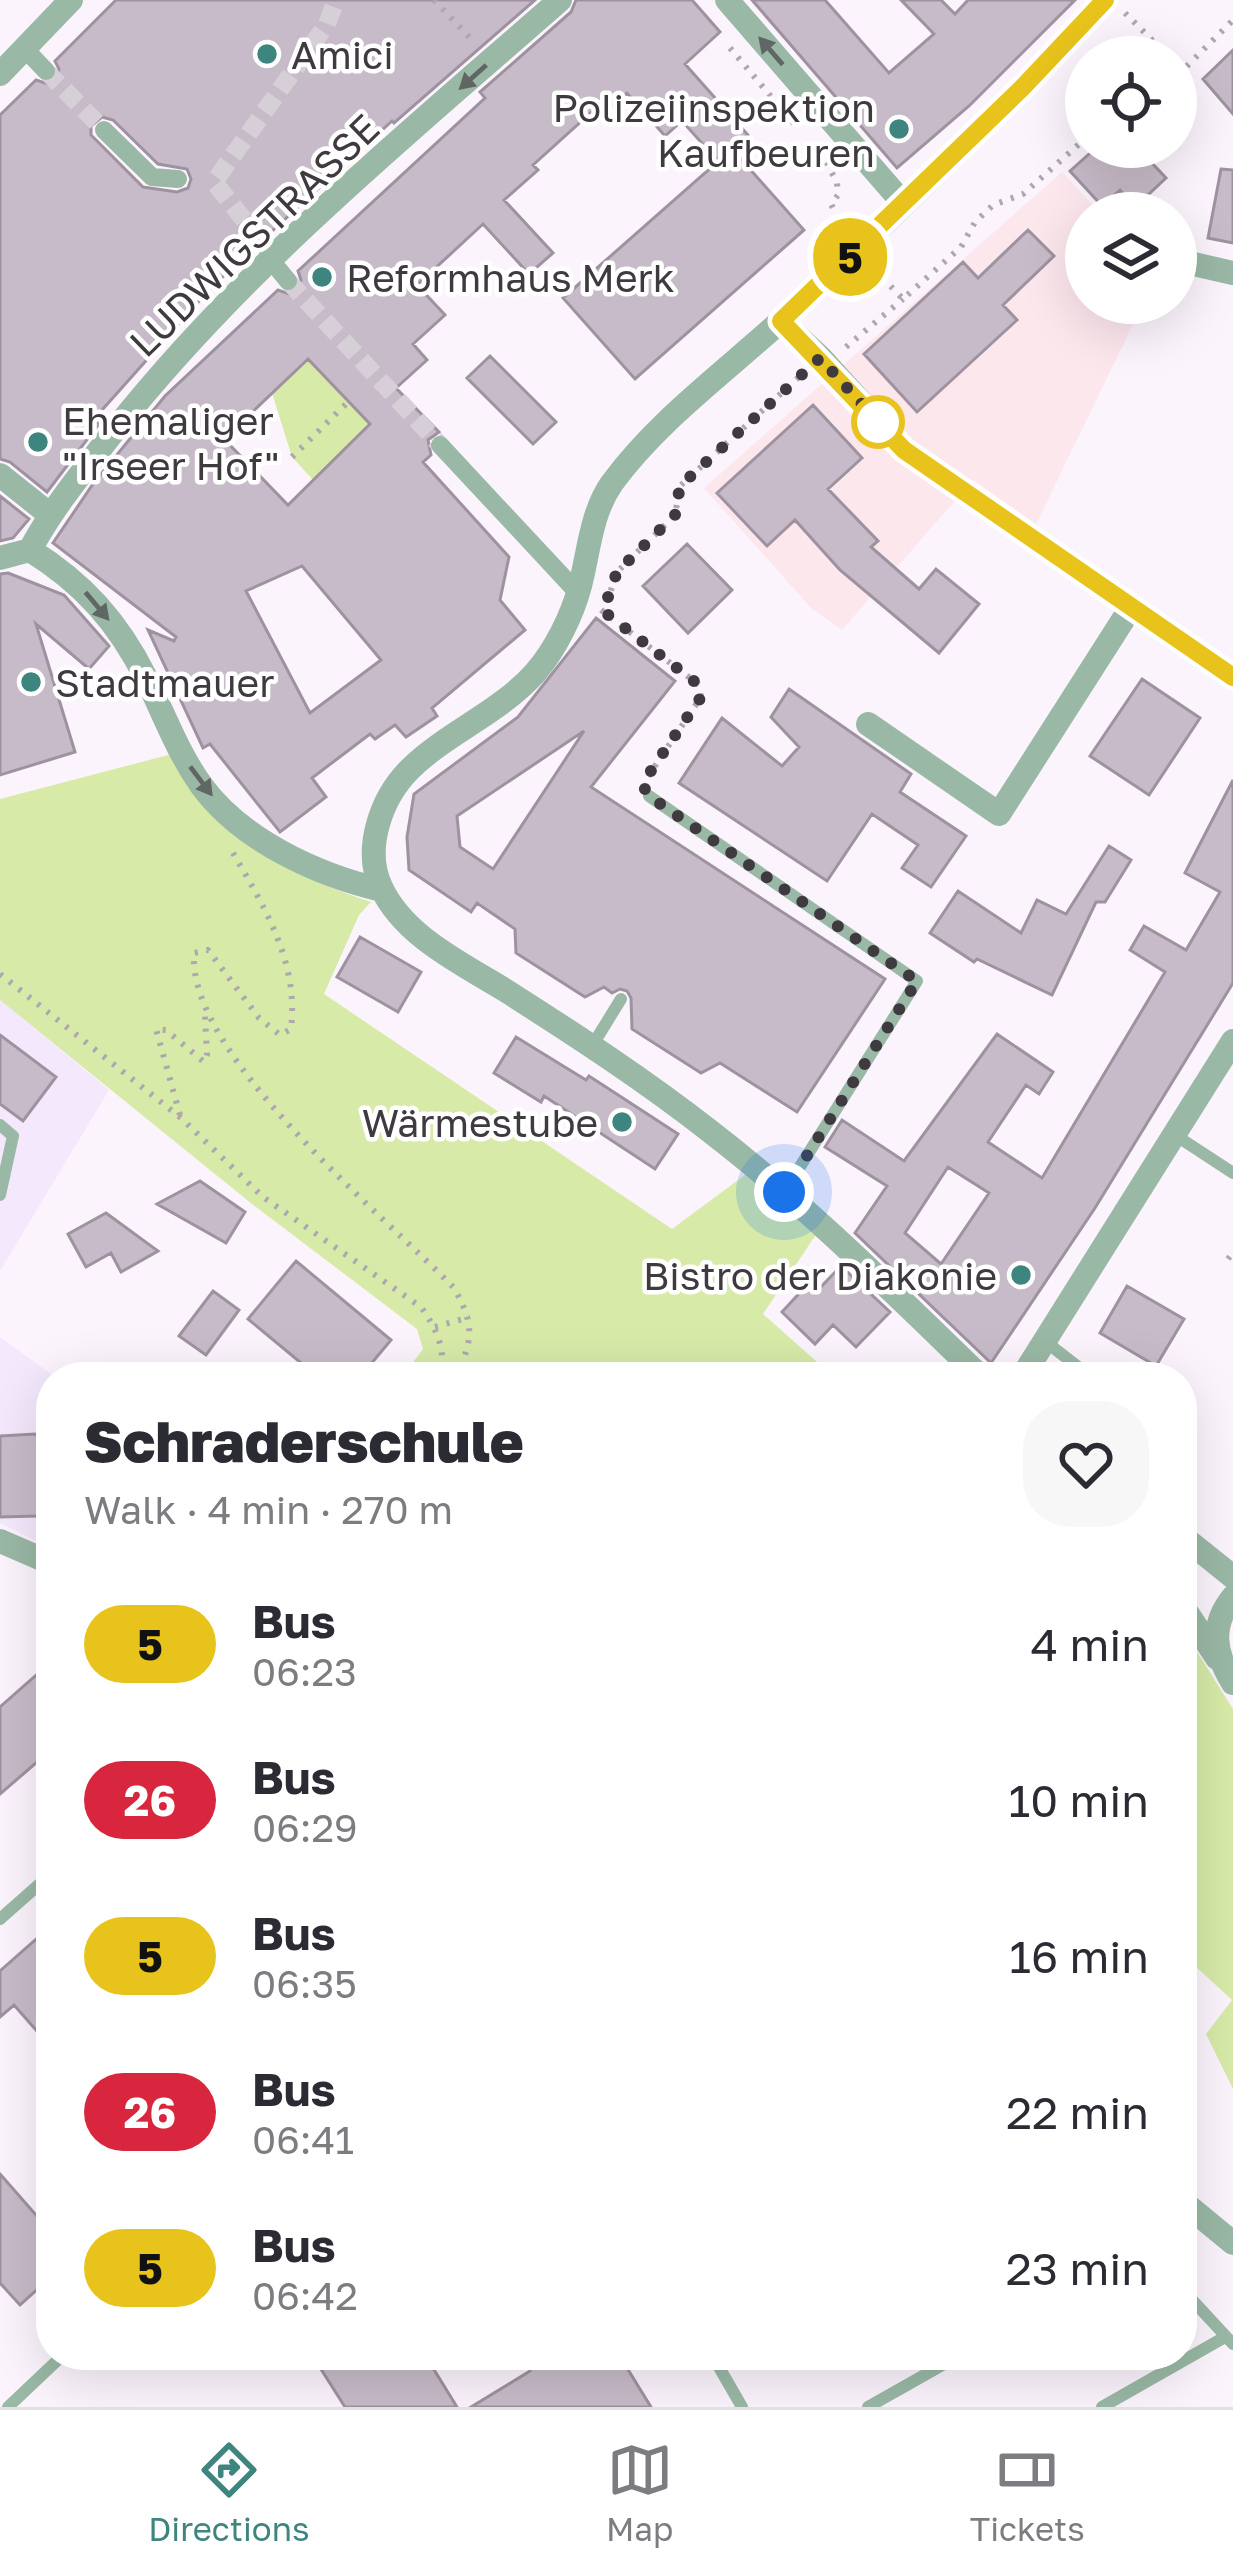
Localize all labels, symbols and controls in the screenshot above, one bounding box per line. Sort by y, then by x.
place label: Amici [291,31,394,78]
one-way arrow [758,36,784,66]
map controls [1065,36,1197,324]
button: locate [1065,36,1197,168]
marker: Amici [254,41,280,67]
one-way arrow [458,63,487,90]
place label: Polizeiinspektion Kaufbeuren [553,84,875,176]
street label: LUDWIGSTRASSE [120,104,388,366]
marker: Polizeiinspektion Kaufbeuren [886,116,912,142]
button: layers [1065,192,1197,324]
line badge: 5 [811,218,889,296]
text: 5 [837,232,863,282]
place label: Reformhaus Merk [346,254,675,301]
marker: Reformhaus Merk [309,264,335,290]
place label: Ehemaliger "Irseer Hof" [62,397,280,489]
unlabelled marker [853,397,903,447]
marker: Ehemaliger "Irseer Hof" [25,429,51,455]
one-way arrow [83,591,109,621]
place label: Stadtmauer [55,659,274,706]
marker: Stadtmauer [18,669,44,695]
one-way arrow [188,766,212,797]
place label: Wärmestube [362,1099,598,1146]
marker: Wärmestube [609,1109,635,1135]
your location [754,1162,814,1222]
place label: Bistro der Diakonie [643,1252,997,1299]
marker: Bistro der Diakonie [1008,1262,1034,1288]
button: heart [1023,1401,1149,1527]
text: Schraderschule [84,1406,524,1475]
text: Walk · 4 min · 270 m [84,1486,453,1533]
text: Bus [252,1594,336,1648]
text: 4 min [1031,1617,1149,1671]
text: 5 [137,1619,163,1669]
text: 06:23 [252,1648,357,1695]
text: Bus [252,1750,336,1804]
text: 10 min [1008,1773,1149,1827]
text: 26 [124,1775,176,1825]
text: 06:29 [252,1804,358,1851]
text: Bus [252,1906,336,1960]
text: 16 min [1009,1929,1149,1983]
text: 5 [137,1931,163,1981]
text: 06:35 [252,1960,357,2007]
text: Bus [252,2062,336,2116]
text: 22 min [1006,2085,1149,2139]
text: 26 [124,2087,176,2137]
text: 06:41 [252,2116,354,2163]
text: Bus [252,2218,336,2272]
text: 23 min [1006,2241,1149,2295]
text: 5 [137,2243,163,2293]
text: 06:42 [252,2272,358,2319]
tab: Directions [148,2437,309,2548]
tab: Map [606,2437,673,2548]
tab: Tickets [970,2437,1085,2548]

